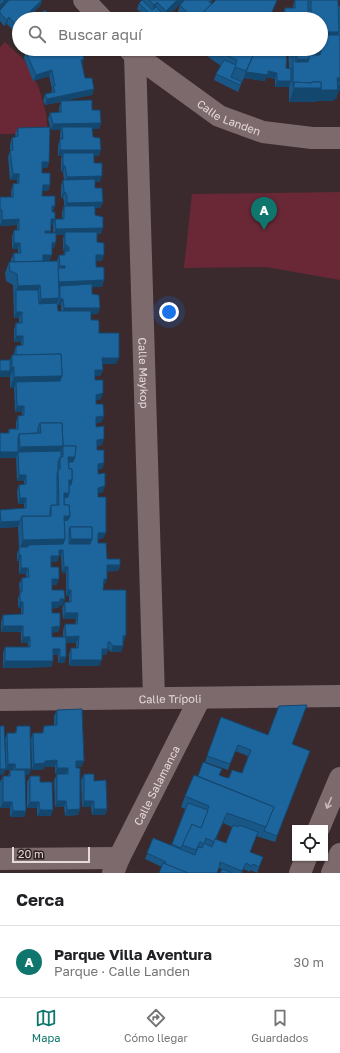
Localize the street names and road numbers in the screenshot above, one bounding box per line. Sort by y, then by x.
street label: Calle Landen [195,96,263,137]
street label: Calle Maykop [137,337,152,409]
street label: Calle Trípoli [139,691,201,705]
street label: Calle Salamanca [130,743,182,827]

